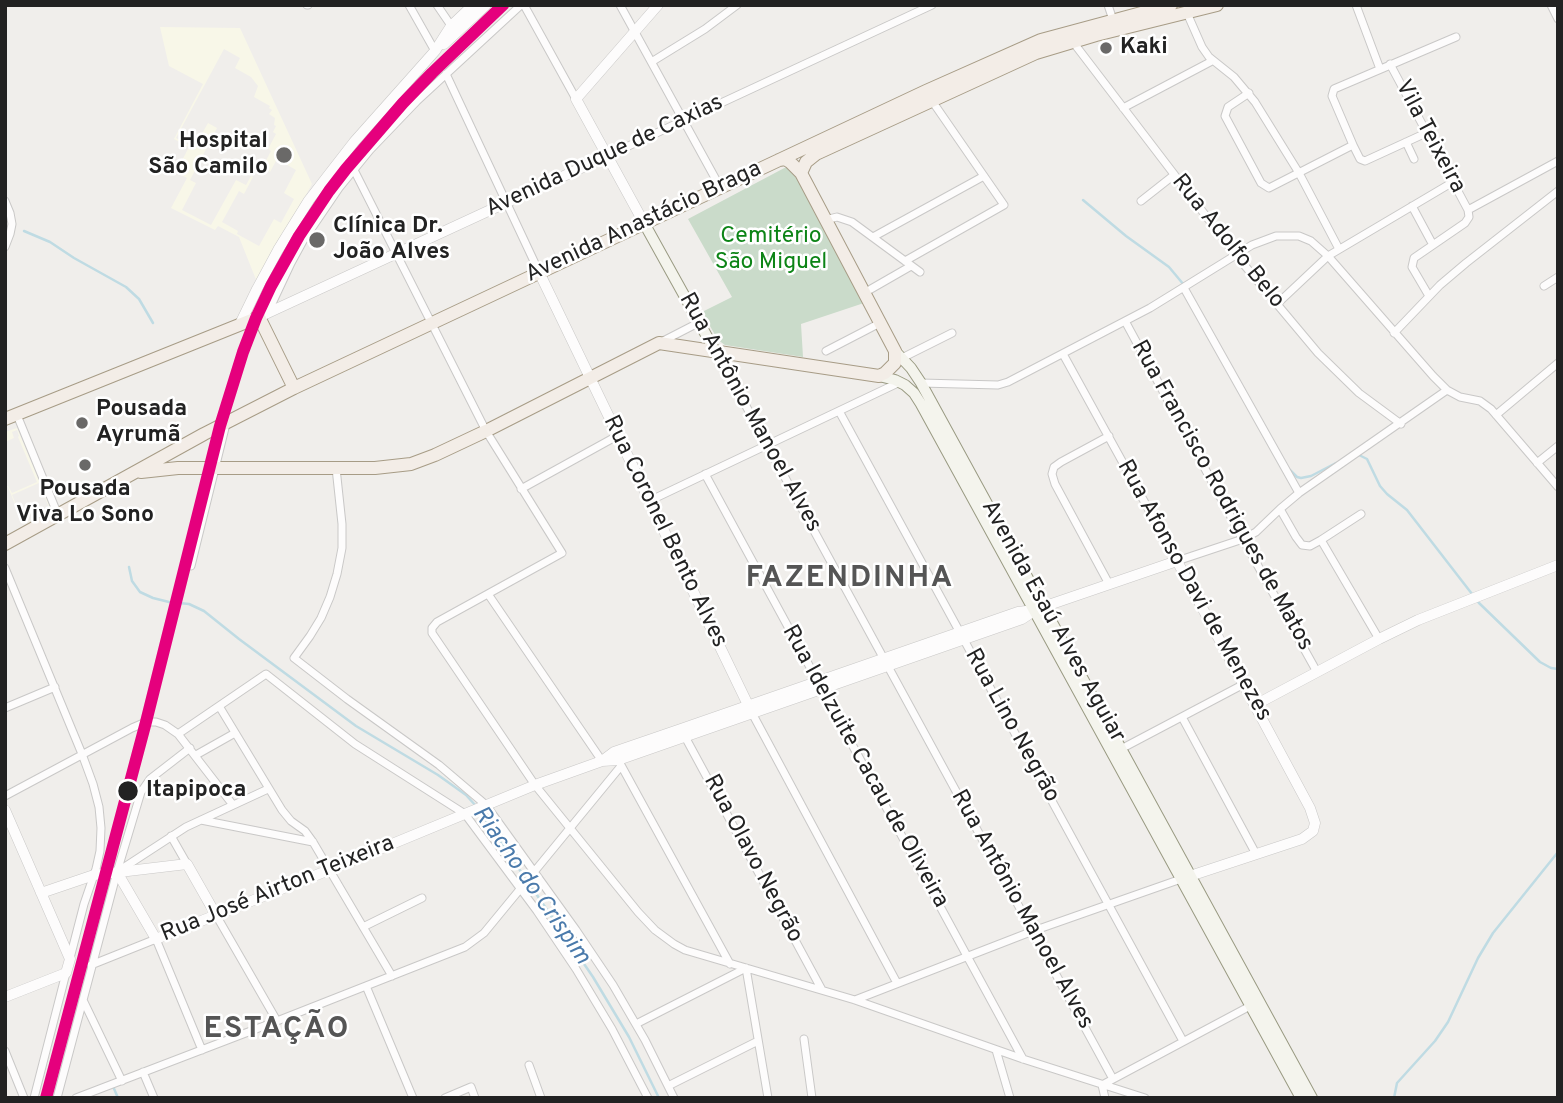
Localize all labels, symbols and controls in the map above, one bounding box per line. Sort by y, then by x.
place label: Kaki [1120,34,1168,62]
marker: Kaki [1098,40,1114,56]
street label: Vila Teixeira [1388,76,1470,198]
street label: Avenida Duque de Caxias [482,90,728,224]
place label: Hospital São Camilo [148,128,268,182]
marker: Hospital São Camilo [274,145,294,165]
street label: Avenida Anastácio Braga [522,156,766,290]
street label: Rua Adolfo Belo [1164,169,1290,315]
place label: Clínica Dr. João Alves [333,213,450,267]
park label: Cemitério São Miguel [715,223,827,277]
marker: Clínica Dr. João Alves [307,230,327,250]
street label: Rua Antônio Manoel Alves [672,289,826,537]
street label: Rua Francisco Rodrigues de Matos [1124,336,1318,656]
place label: Pousada Ayrumã [96,396,187,450]
street label: Rua Coronel Bento Alves [596,411,732,653]
marker: Pousada Ayrumã [74,415,90,431]
street label: Rua Afonso Davi de Menezes [1110,456,1276,726]
marker: Pousada Viva Lo Sono [77,457,93,473]
place label: Pousada Viva Lo Sono [16,476,154,530]
street label: Avenida Esaú Alves Aguiar [974,496,1130,748]
district label: FAZENDINHA [747,562,953,598]
street label: Rua Idelzuite Cacau de Oliveira [775,621,953,913]
street label: Rua Lino Negrão [957,644,1065,808]
street label: Rua Olavo Negrão [696,770,808,948]
place label: Itapipoca [146,777,246,805]
marker: Itapipoca [116,779,140,803]
street label: Rua Antônio Manoel Alves [944,786,1098,1034]
water label: Riacho do Crispim [465,801,595,971]
street label: Rua José Airton Teixeira [157,831,399,949]
district label: ESTAÇÃO [204,1013,350,1049]

